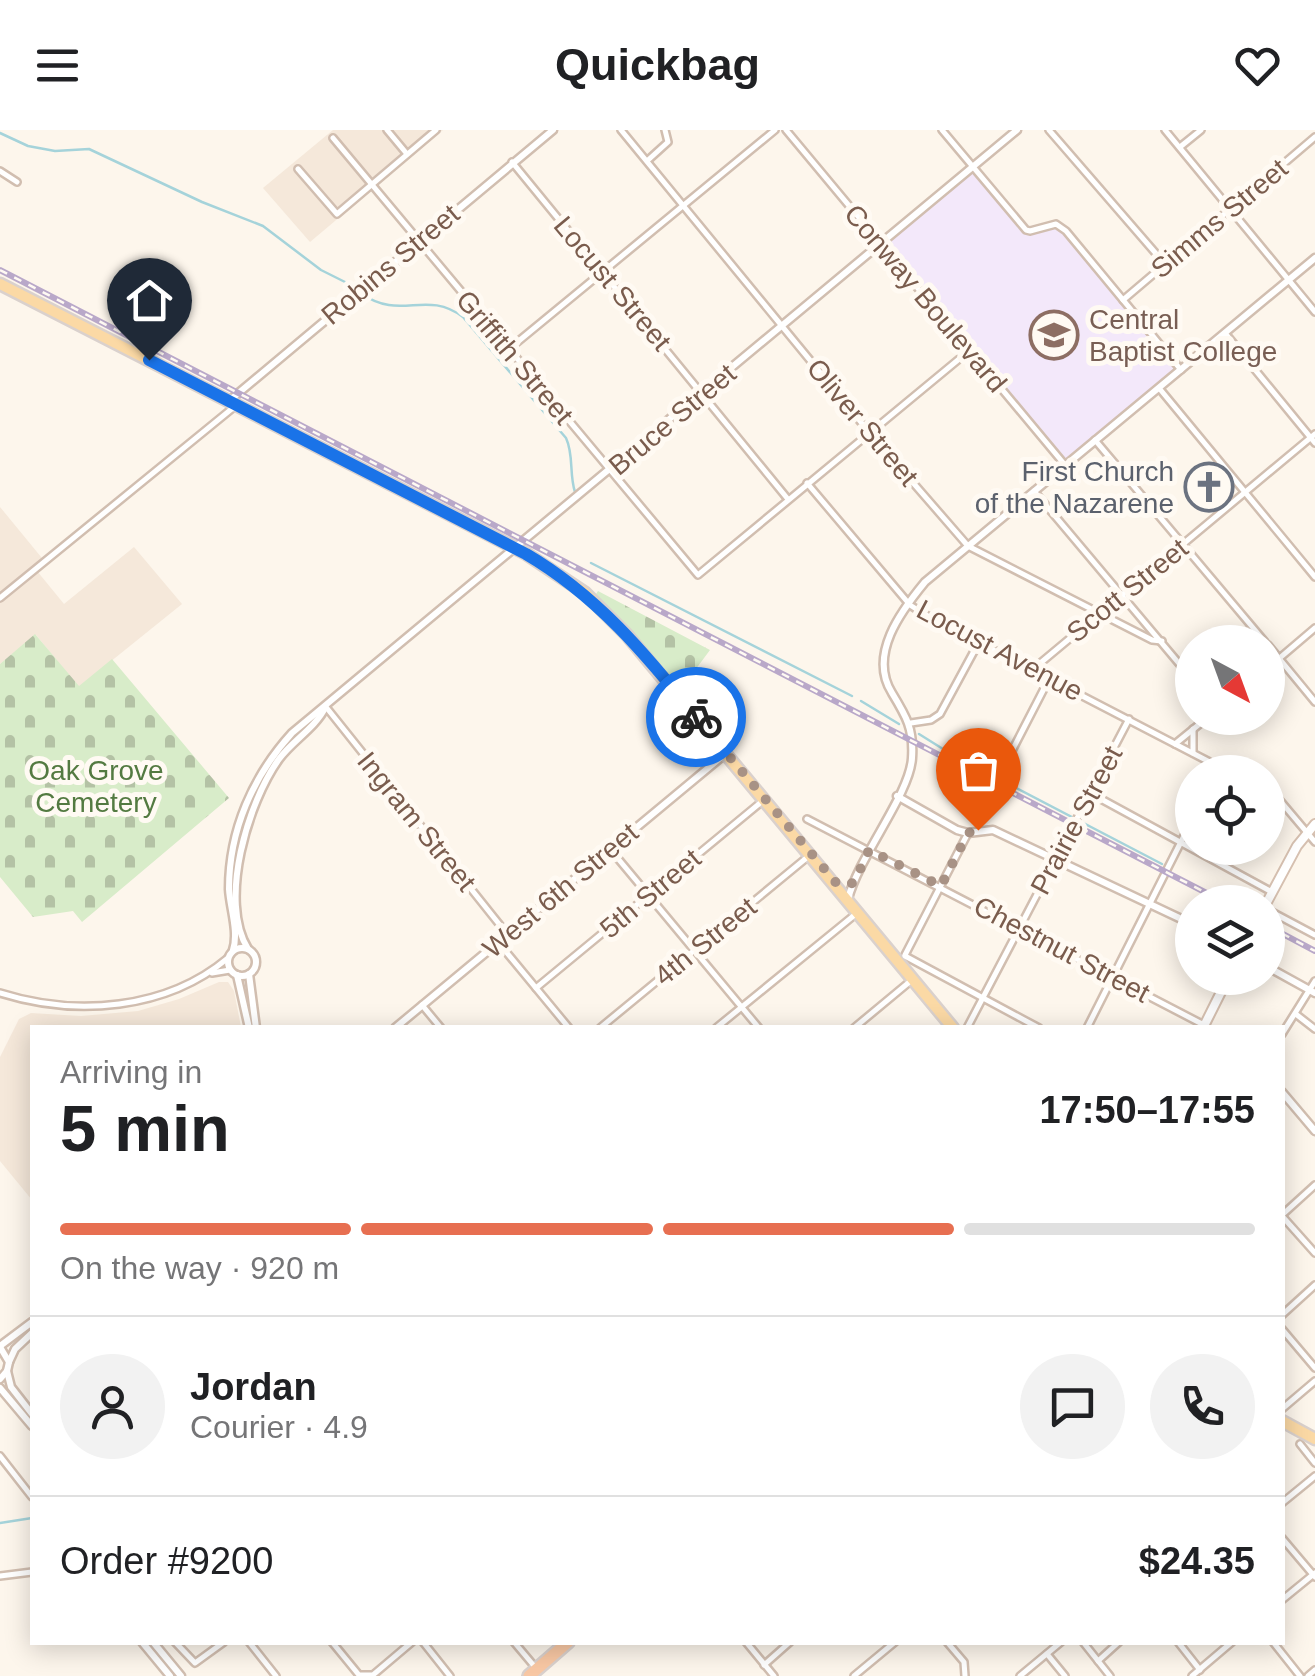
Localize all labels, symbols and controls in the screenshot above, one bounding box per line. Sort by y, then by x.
icon: menu [30,38,85,93]
icon: heart [1230,38,1285,93]
text: Quickbag [555,39,760,90]
street label: Simms Street [1145,152,1294,284]
street label: Robins Street [315,198,465,331]
street label: Conway Boulevard [838,198,1013,398]
street label: Locust Street [548,210,678,357]
pin [107,258,192,361]
icon: home [122,273,177,328]
street label: Griffith Street [450,284,579,430]
place label: Central Baptist College [1089,304,1277,367]
school or university icon: Central Baptist College [1028,309,1080,361]
street label: Oliver Street [801,353,925,492]
street label: Bruce Street [603,357,742,481]
place label: First Church of the Nazarene [975,456,1174,519]
church icon: First Church of the Nazarene [1183,461,1235,513]
street label: Scott Street [1061,532,1194,648]
street label: Locust Avenue [912,594,1088,707]
north arrow [1175,625,1285,735]
map controls [1175,625,1285,995]
courier [646,667,746,767]
icon: bike [669,690,724,745]
pin [936,728,1021,831]
street label: Prairie Street [1024,741,1129,900]
icon: bag [951,743,1006,798]
street label: Ingram Street [351,746,482,897]
park label: Oak Grove Cemetery [28,755,164,818]
button: locate [1175,755,1285,865]
street label: West 6th Street [477,817,644,964]
street label: 5th Street [594,842,707,944]
button: layers [1175,885,1285,995]
street label: Chestnut Street [969,890,1155,1009]
street label: 4th Street [648,891,762,992]
text: Arriving in [60,1054,202,1090]
text: 17:50–17:55 [1039,1089,1255,1131]
text: 5 min [60,1092,230,1165]
text: On the way · 920 m [60,1250,339,1286]
button: person [60,1354,165,1459]
button: chat [1020,1354,1125,1459]
button: phone [1150,1354,1255,1459]
text: Jordan [190,1366,317,1408]
text: Courier · 4.9 [190,1409,368,1445]
text: Order #9200 [60,1540,273,1582]
text: $24.35 [1139,1540,1255,1582]

